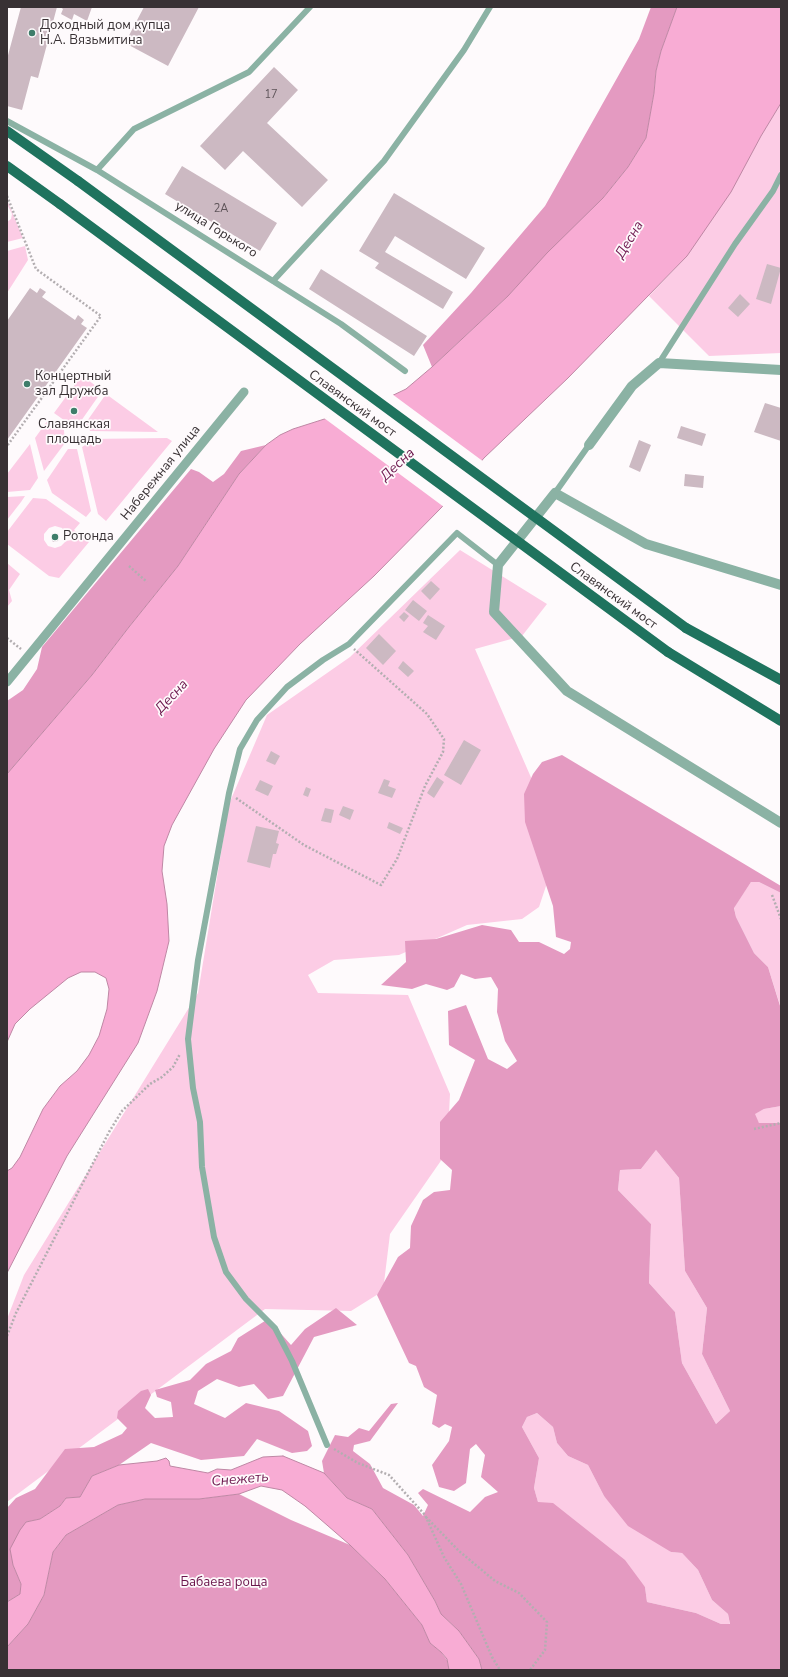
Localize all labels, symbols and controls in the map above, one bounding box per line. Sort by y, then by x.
place label: Доходный дом купца Н.А. Вязьмитина [40,18,170,49]
marker: Доходный дом купца Н.А. Вязьмитина [27,28,37,38]
house number: 17 [264,88,278,102]
street label: улица Горького [172,198,260,262]
house number: 2А [214,202,228,216]
water label: Десна [612,218,648,262]
street label: Славянский мост [305,367,399,441]
place label: Концертный зал Дружба [35,369,111,400]
marker: Концертный зал Дружба [22,379,32,389]
marker: Славянская площадь [69,406,79,416]
place label: Славянская площадь [38,417,110,448]
street label: Набережная улица [118,422,204,524]
water label: Десна [377,445,419,485]
place label: Ротонда [63,529,114,545]
marker: Ротонда [50,532,60,542]
street label: Славянский мост [566,559,660,633]
water label: Десна [152,676,192,718]
water label: Снежеть [211,1469,269,1491]
park label: Бабаева роща [180,1575,268,1591]

